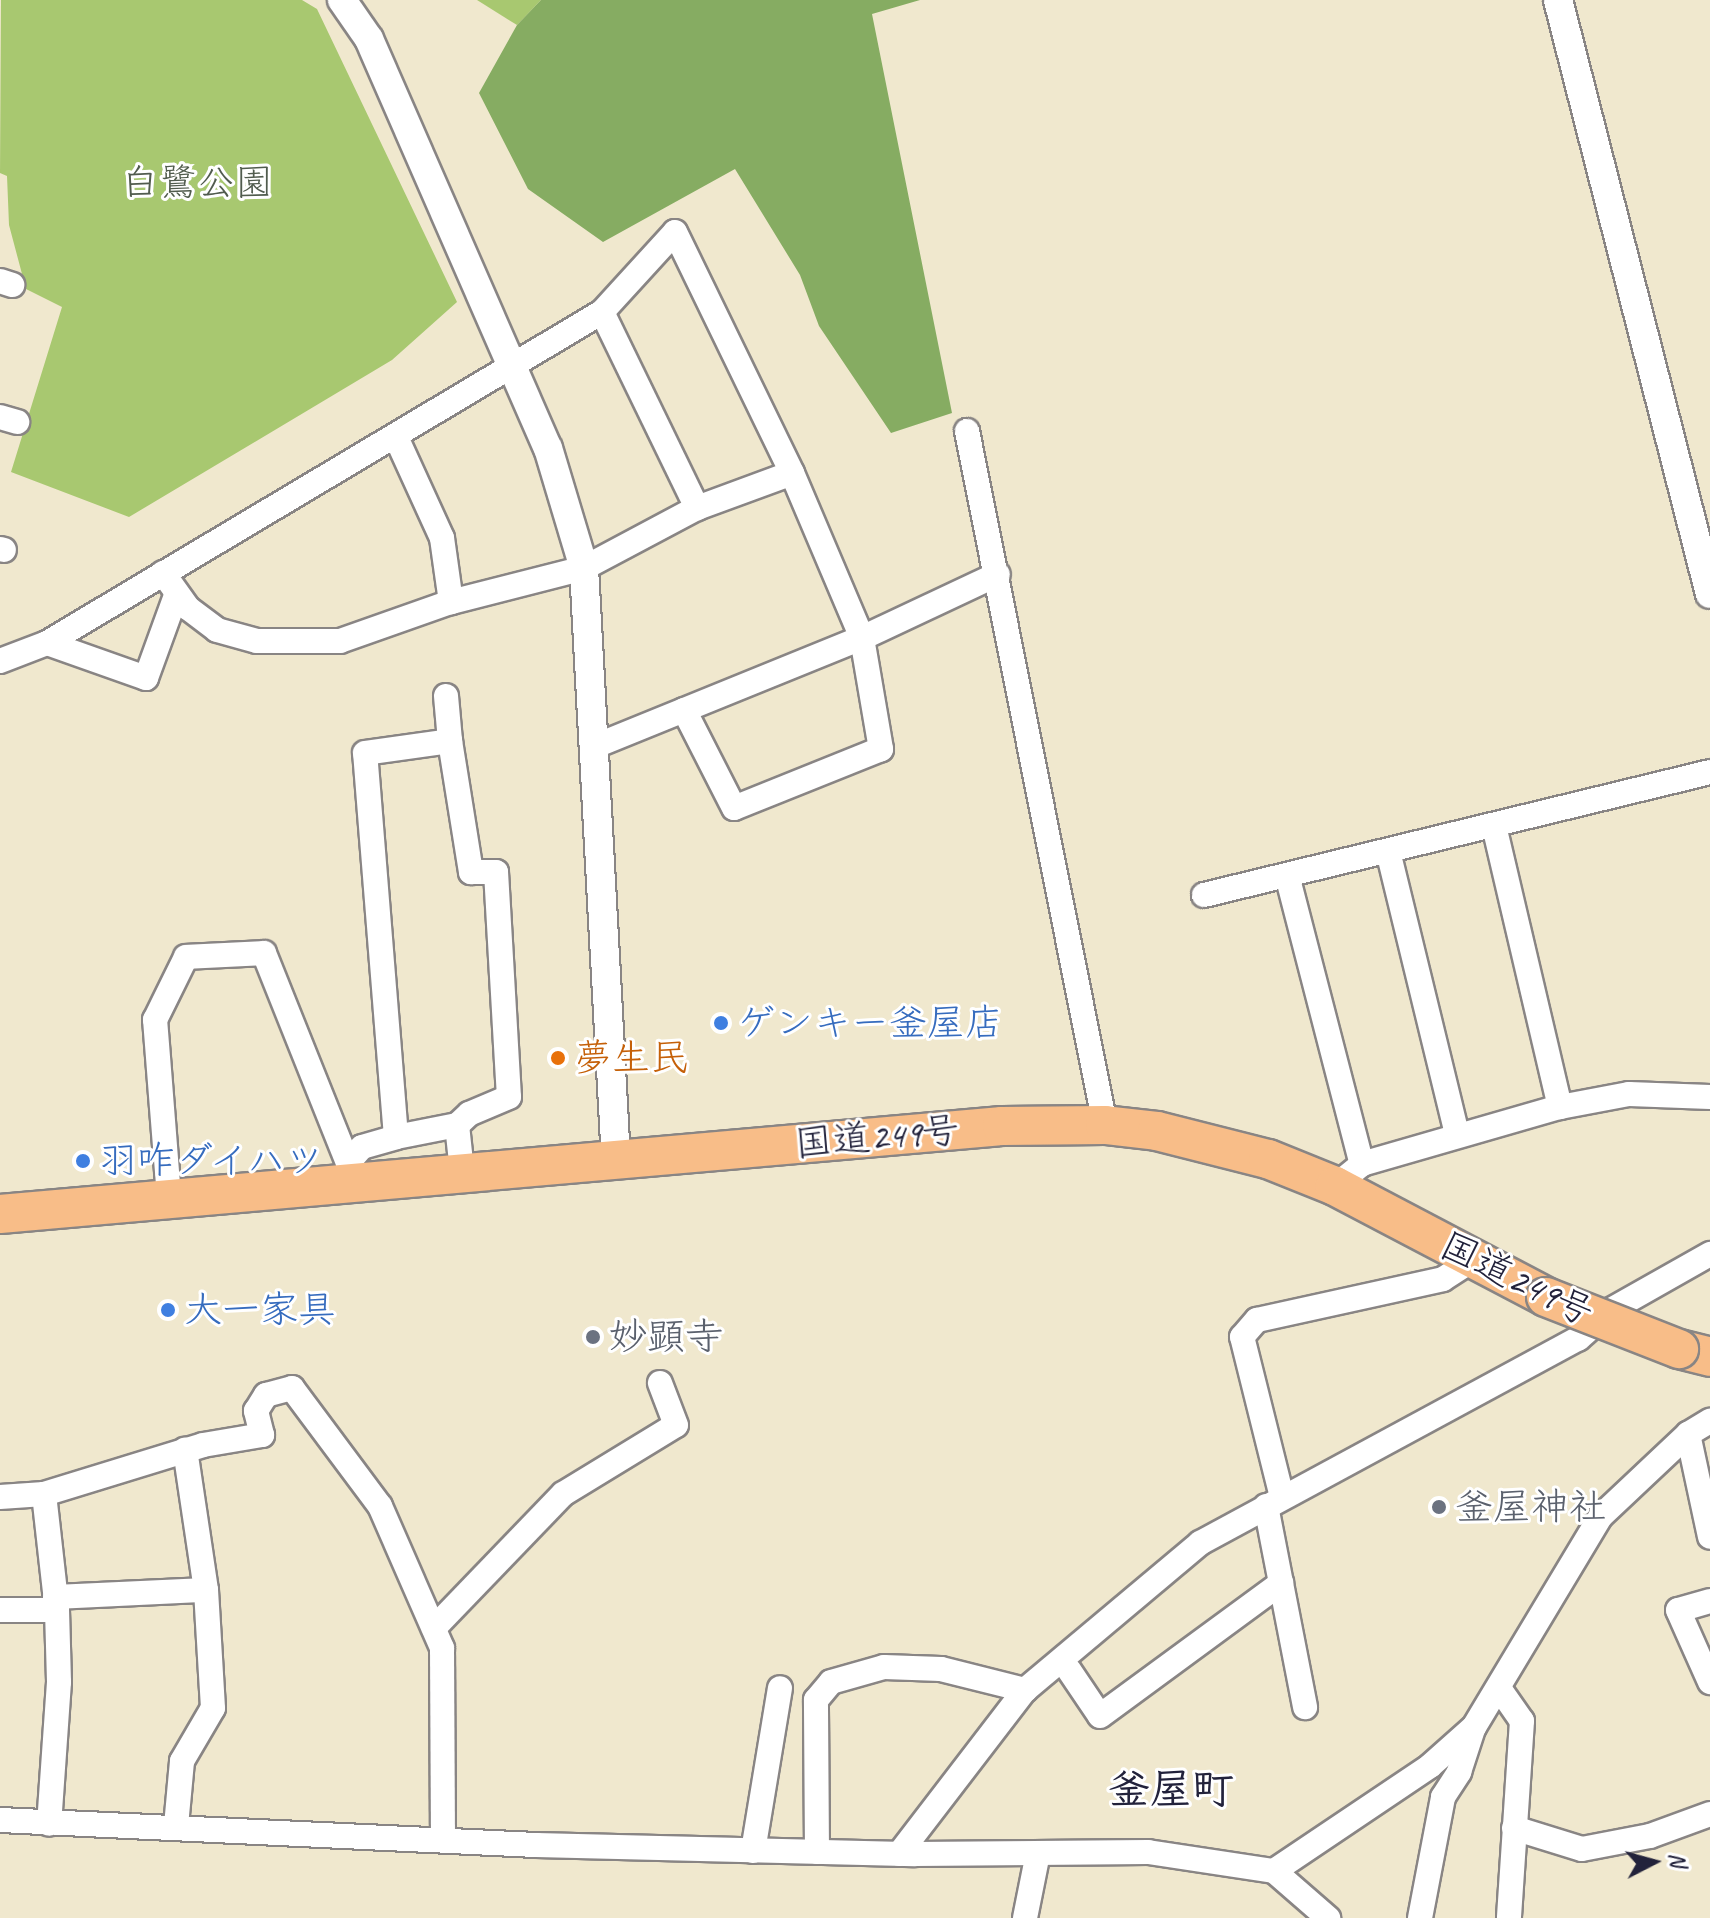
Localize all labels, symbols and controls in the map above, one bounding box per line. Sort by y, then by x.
park label: 白鷺公園 [121,160,273,206]
place label: ゲンキー釜屋店 [737,1000,1003,1046]
marker: ゲンキー釜屋店 [712,1014,730,1032]
place label: 夢生民 [574,1035,688,1081]
marker: 夢生民 [549,1049,567,1067]
street label: 国道249号 [793,1107,961,1167]
place label: 羽咋ダイハツ [99,1138,327,1184]
marker: 羽咋ダイハツ [74,1152,92,1170]
street label: 国道249号 [1433,1222,1601,1336]
place label: 大一家具 [184,1287,336,1333]
marker: 大一家具 [159,1301,177,1319]
place label: 妙顕寺 [609,1314,723,1360]
marker: 妙顕寺 [584,1328,602,1346]
place label: 釜屋神社 [1455,1484,1607,1530]
marker: 釜屋神社 [1430,1498,1448,1516]
district label: 釜屋町 [1108,1765,1234,1815]
north arrow [1614,1822,1694,1902]
text: N [1663,1851,1693,1868]

